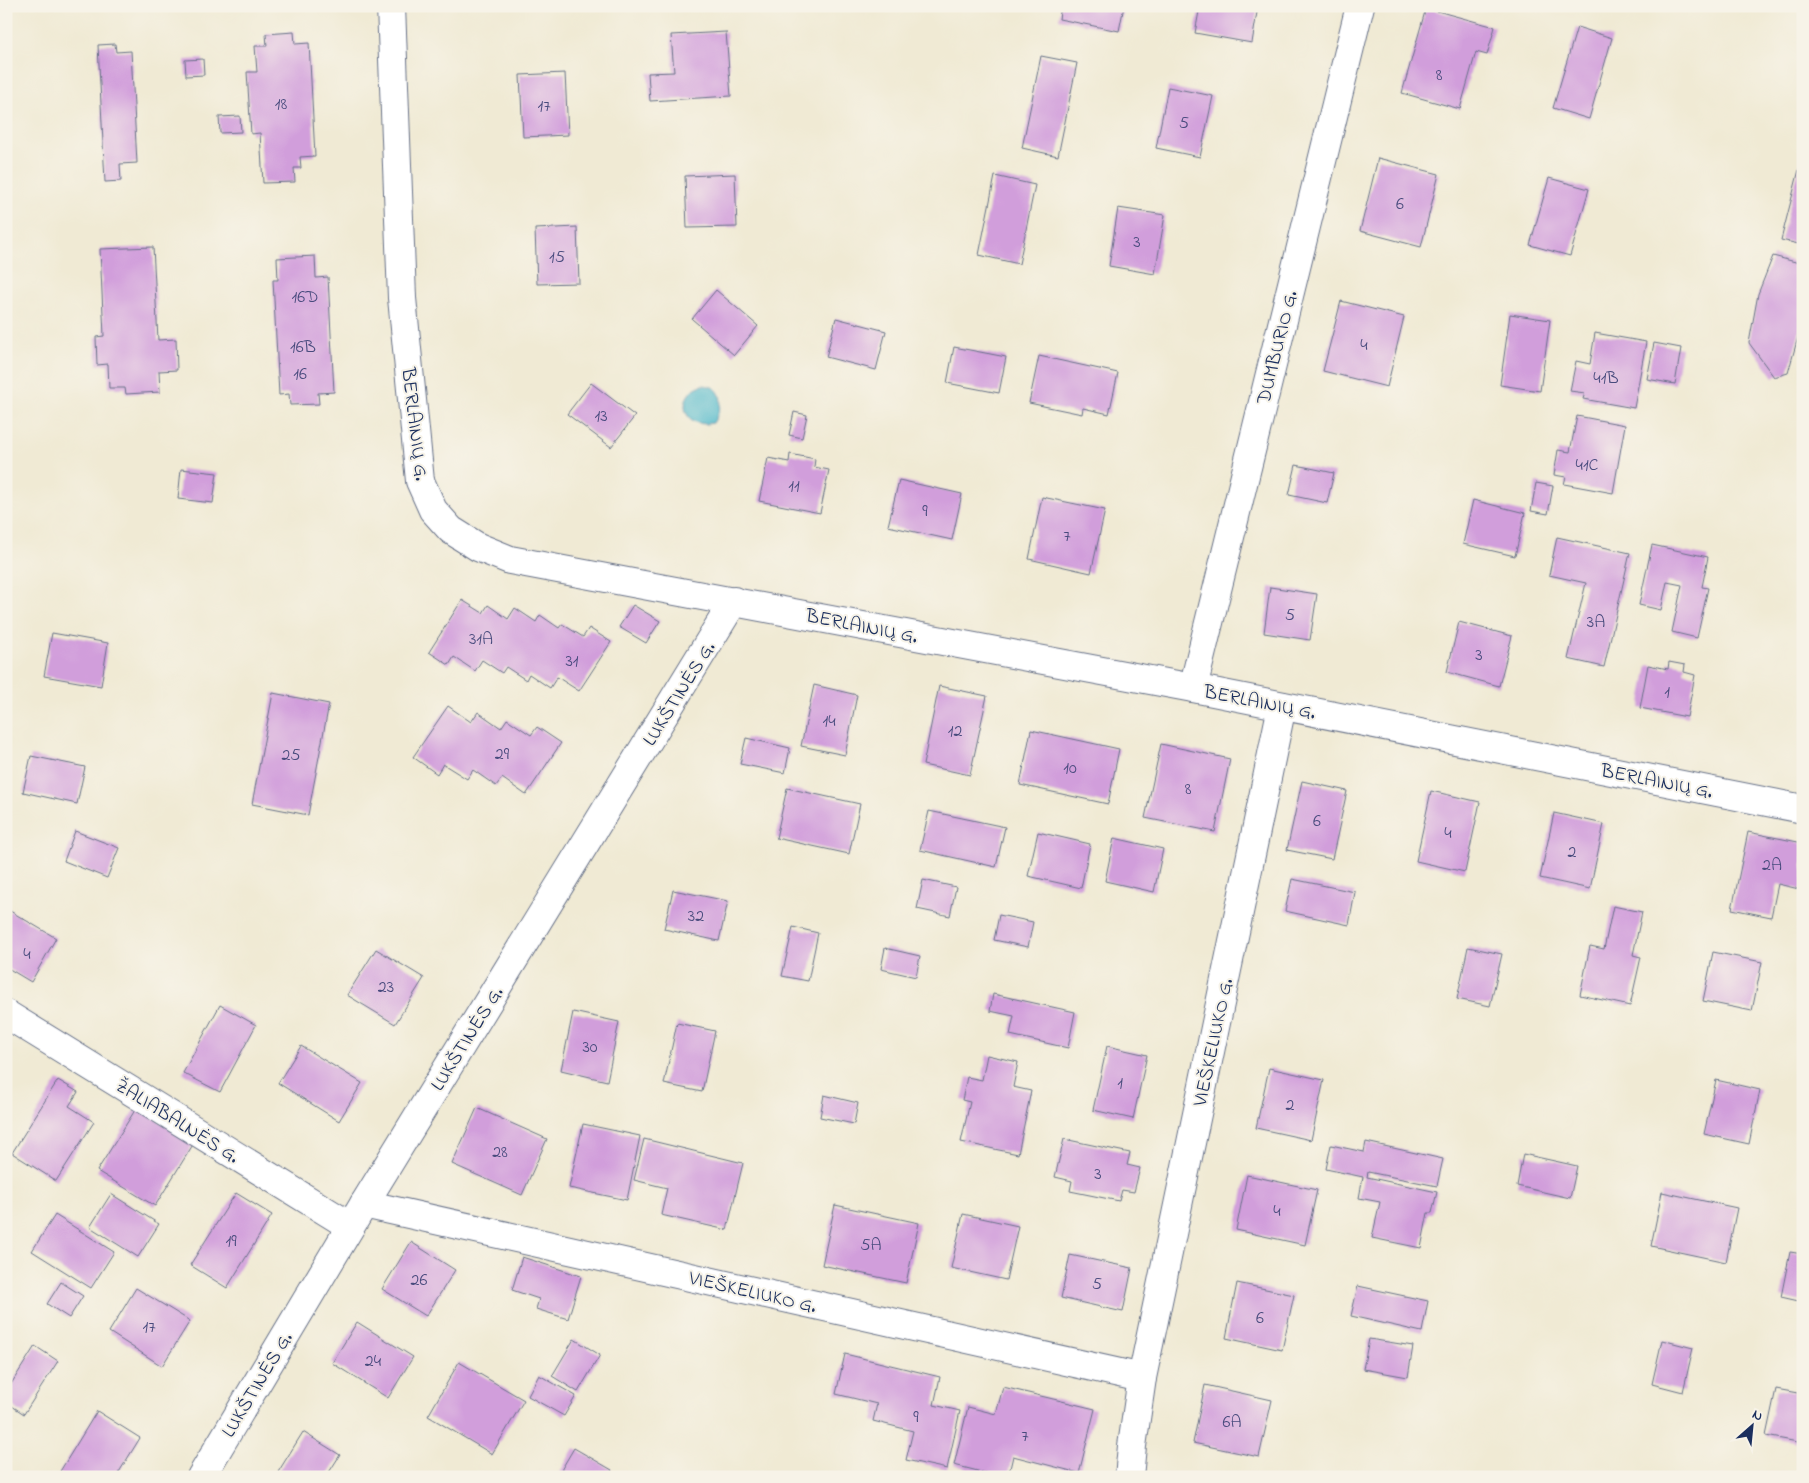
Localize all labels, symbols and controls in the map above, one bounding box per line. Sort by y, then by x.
house number: 8 [1436,63,1443,89]
house number: 18 [275,92,287,118]
house number: 17 [537,94,551,120]
house number: 5 [1179,111,1189,137]
house number: 6 [1396,192,1404,218]
house number: 3 [1133,230,1141,256]
house number: 15 [549,245,565,271]
house number: 16D [292,285,318,311]
street label: DUMBURIO G. [1250,288,1307,408]
house number: 4 [1360,333,1368,359]
house number: 16B [290,335,316,361]
house number: 16 [293,362,307,388]
street label: BERLAINIŲ G. [392,365,435,482]
house number: 41B [1593,366,1619,392]
house number: 13 [594,404,608,430]
house number: 41C [1575,453,1599,479]
house number: 11 [788,474,800,500]
house number: 9 [922,499,928,525]
house number: 7 [1063,524,1071,550]
street label: BERLAINIŲ G. [802,602,920,653]
house number: 5 [1285,603,1295,629]
house number: 3A [1587,610,1605,636]
house number: 31A [469,627,493,653]
street label: LUKŠTINĖS G. [636,636,724,752]
house number: 3 [1475,643,1483,669]
house number: 31 [565,649,579,675]
street label: BERLAINIŲ G. [1200,678,1318,729]
house number: 1 [1664,680,1670,706]
house number: 14 [822,709,836,735]
house number: 12 [948,719,962,745]
house number: 29 [495,742,510,768]
house number: 25 [281,743,301,769]
house number: 10 [1063,756,1077,782]
street label: BERLAINIŲ G. [1597,757,1715,808]
house number: 8 [1185,777,1192,803]
house number: 6 [1313,809,1321,835]
house number: 4 [1444,821,1452,847]
house number: 2 [1568,840,1577,866]
house number: 2A [1762,853,1782,879]
house number: 32 [688,904,704,930]
house number: 4 [23,942,31,968]
house number: 23 [378,975,394,1001]
street label: VIEŠKELIUKO G. [1187,976,1242,1110]
street label: LUKŠTINĖS G. [424,981,512,1097]
house number: 30 [582,1035,598,1061]
house number: 1 [1117,1071,1123,1097]
street label: ŽALIABALNĖS G. [109,1072,244,1172]
house number: 2 [1286,1093,1295,1119]
house number: 28 [492,1140,508,1166]
house number: 3 [1094,1162,1102,1188]
house number: 4 [1273,1199,1281,1225]
house number: 19 [225,1229,237,1255]
house number: 5A [860,1233,882,1259]
street label: VIEŠKELIUKO G. [685,1264,819,1322]
house number: 26 [411,1268,428,1294]
house number: 5 [1092,1272,1102,1298]
house number: 6 [1256,1306,1264,1332]
house number: 17 [142,1315,156,1341]
street label: LUKŠTINĖS G. [215,1327,301,1444]
house number: 24 [365,1349,382,1375]
north arrow [1726,1400,1776,1450]
text: N [1748,1404,1766,1427]
house number: 9 [913,1405,919,1431]
house number: 6A [1222,1410,1242,1436]
house number: 7 [1021,1424,1029,1450]

